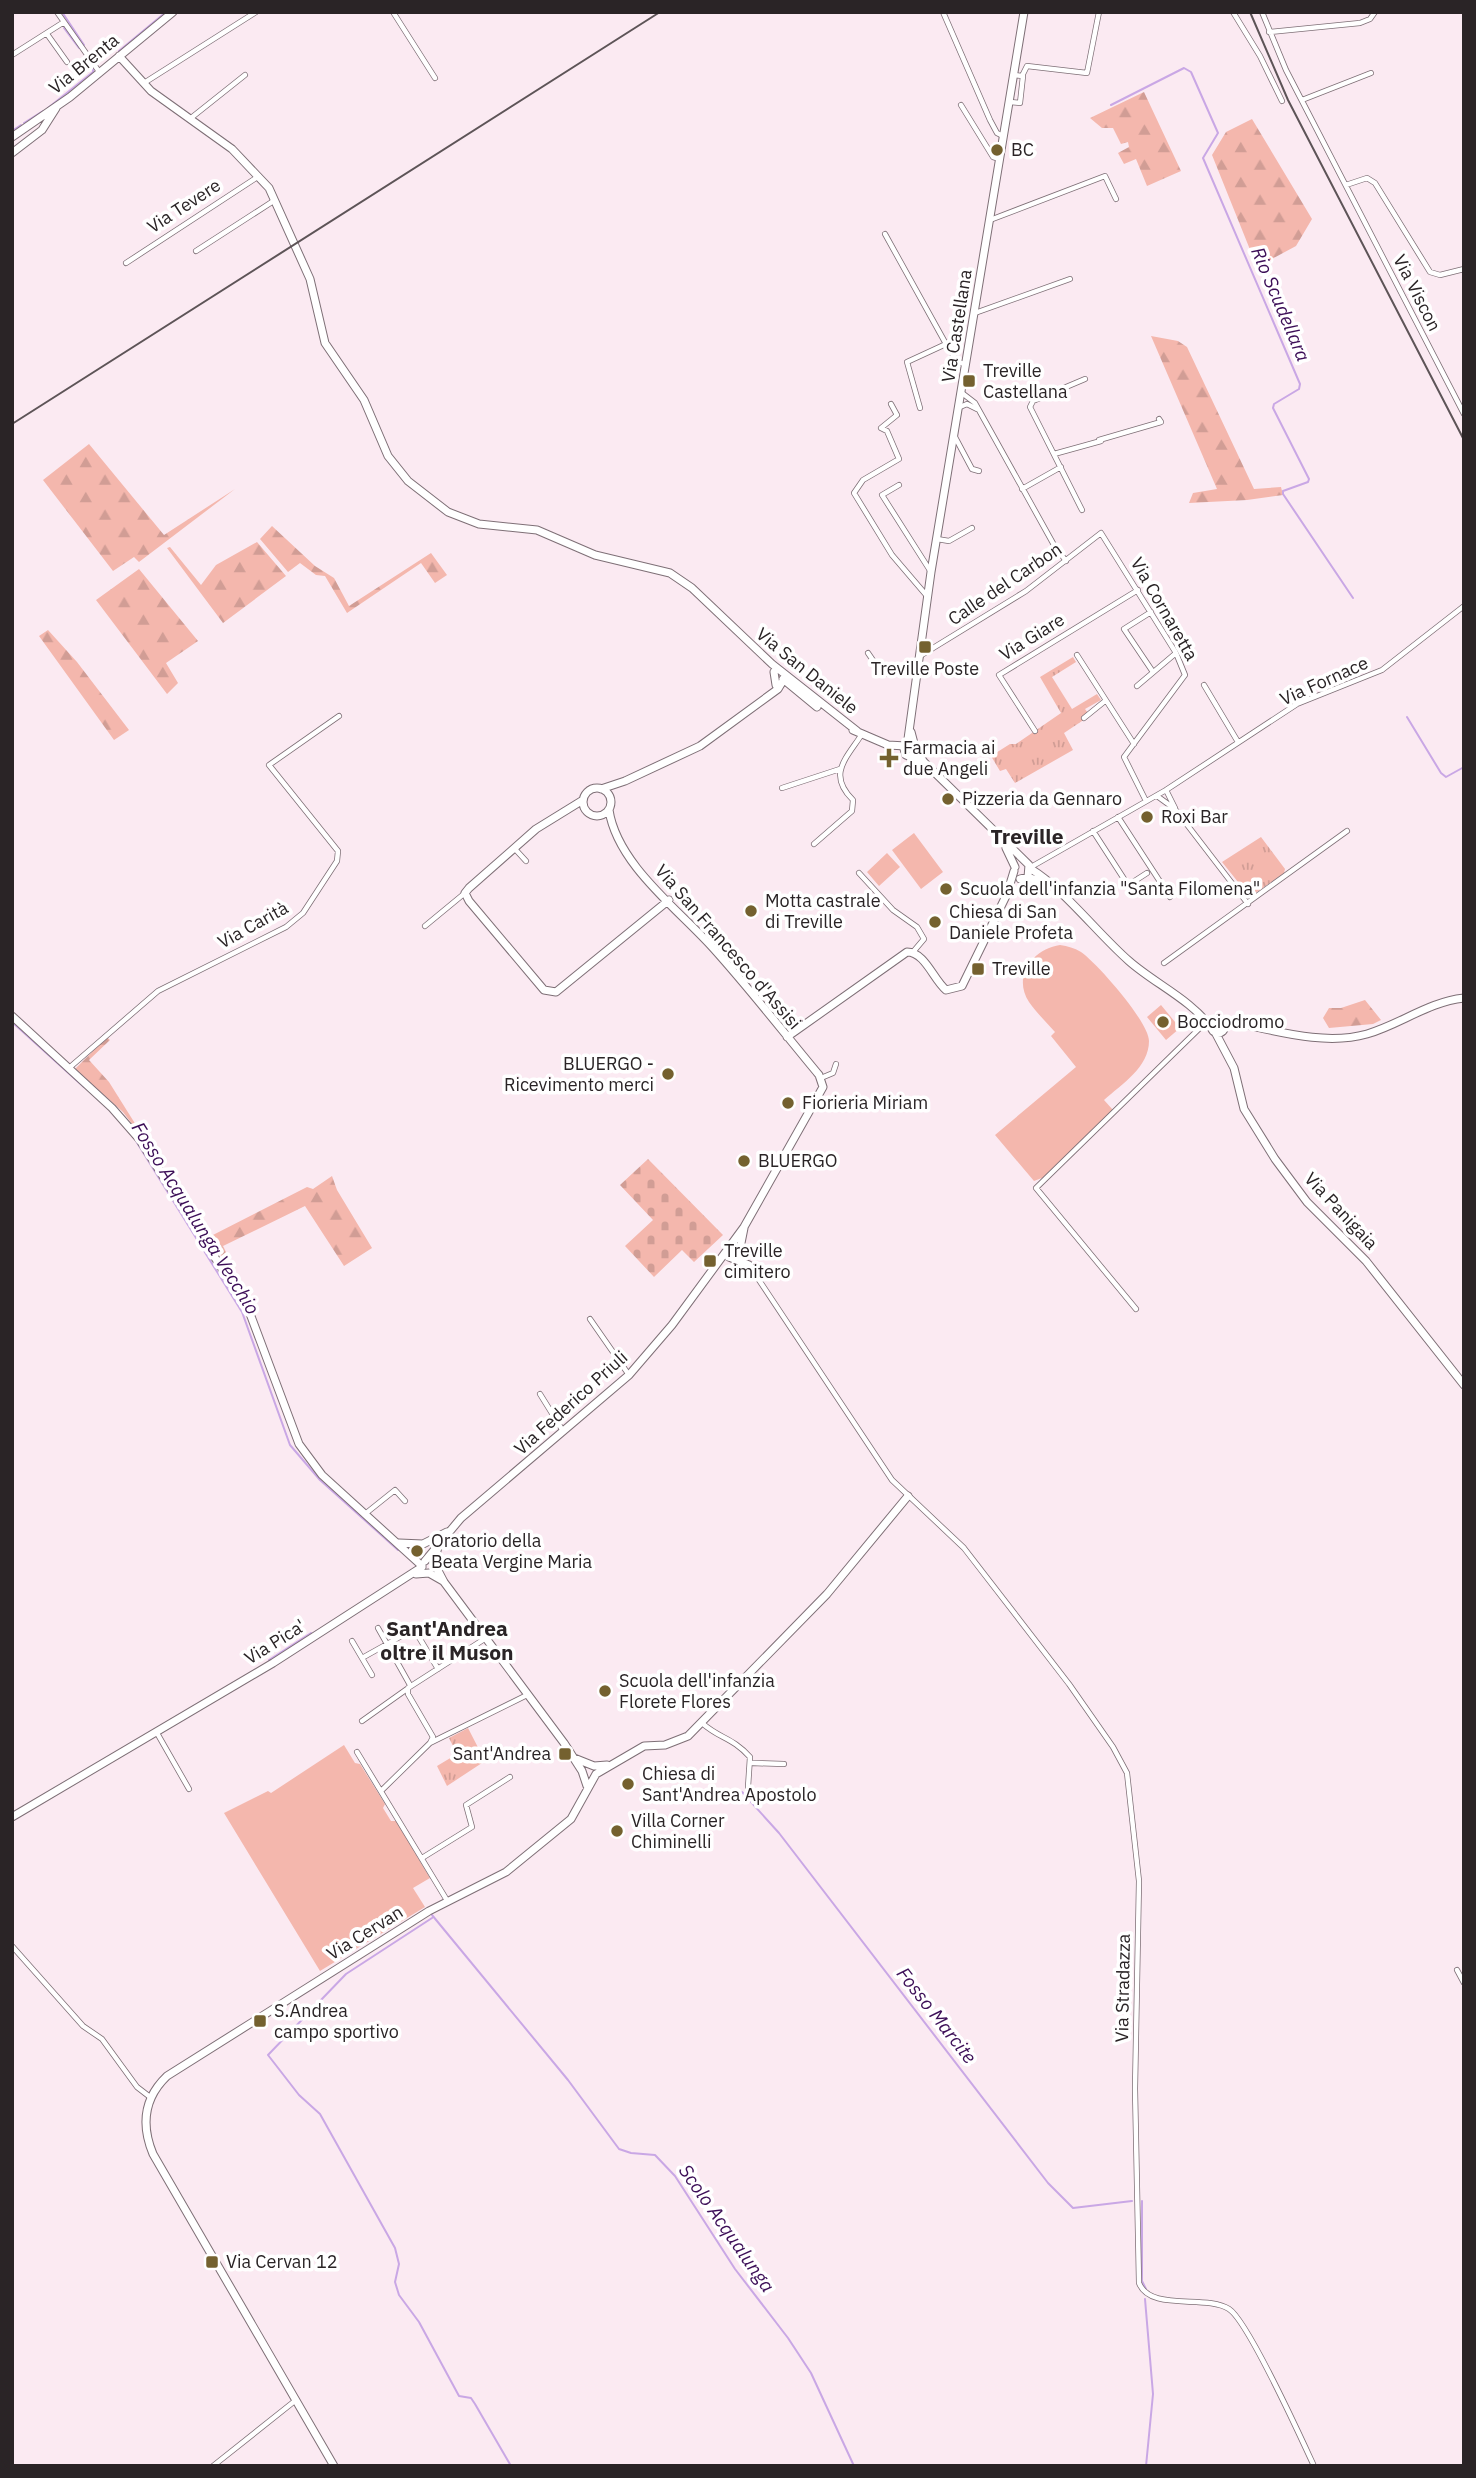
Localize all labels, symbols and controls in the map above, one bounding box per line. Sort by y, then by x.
street label: Via Brenta [44,28,124,99]
place label: BC [1011,138,1034,161]
marker: BC [989,142,1005,158]
street label: Via Tevere [143,173,225,238]
water label: Rio Scudellara [1246,243,1316,365]
street label: Via Viscon [1388,251,1446,335]
street label: Via Castellana [936,267,977,384]
place label: Treville Castellana [983,359,1068,403]
marker: Treville Castellana [961,373,977,389]
street label: Calle del Carbon [943,537,1066,630]
street label: Via Cornaretta [1126,553,1203,665]
street label: Via Giare [995,608,1069,665]
street label: Via San Daniele [752,622,863,719]
marker: Treville Poste [917,639,933,655]
street label: Via Fornace [1276,651,1372,710]
place label: Treville Poste [871,657,979,680]
place label: Farmacia ai due Angeli [903,736,995,780]
marker: Farmacia ai due Angeli [881,750,897,766]
place label: Pizzeria da Gennaro [962,787,1122,810]
marker: Pizzeria da Gennaro [940,791,956,807]
place label: Roxi Bar [1161,805,1228,828]
marker: Roxi Bar [1139,809,1155,825]
district label: Treville [991,822,1064,850]
street label: Via San Francesco d'Assisi [650,859,806,1034]
place label: Scuola dell'infanzia "Santa Filomena" [960,877,1260,900]
marker: Scuola dell'infanzia "Santa Filomena" [938,881,954,897]
place label: Motta castrale di Treville [765,889,881,933]
street label: Via Carità [213,896,292,953]
place label: Chiesa di San Daniele Profeta [949,900,1073,944]
marker: Motta castrale di Treville [743,903,759,919]
marker: Chiesa di San Daniele Profeta [927,914,943,930]
place label: Treville [992,957,1051,980]
marker: Treville [970,961,986,977]
place label: Bocciodromo [1177,1010,1284,1033]
marker: Bocciodromo [1155,1014,1171,1030]
place label: BLUERGO - Ricevimento merci [504,1052,654,1096]
marker: BLUERGO - Ricevimento merci [660,1066,676,1082]
place label: Fiorieria Miriam [802,1091,928,1114]
marker: Fiorieria Miriam [780,1095,796,1111]
water label: Fosso Acqualunga Vecchio [127,1117,265,1319]
place label: BLUERGO [758,1149,838,1172]
marker: BLUERGO [736,1153,752,1169]
street label: Via Panigaia [1300,1167,1383,1254]
place label: Treville cimitero [724,1239,791,1283]
marker: Treville cimitero [702,1253,718,1269]
street label: Via Federico Priuli [509,1346,632,1460]
place label: Oratorio della Beata Vergine Maria [431,1529,593,1573]
marker: Oratorio della Beata Vergine Maria [409,1543,425,1559]
street label: Via Pica' [240,1614,309,1669]
district label: Sant'Andrea oltre il Muson [380,1614,514,1666]
place label: Scuola dell'infanzia Florete Flores [619,1669,775,1713]
marker: Scuola dell'infanzia Florete Flores [597,1683,613,1699]
place label: Sant'Andrea [453,1742,551,1765]
marker: Sant'Andrea [557,1746,573,1762]
place label: Chiesa di Sant'Andrea Apostolo [642,1762,817,1806]
marker: Chiesa di Sant'Andrea Apostolo [620,1776,636,1792]
place label: Villa Corner Chiminelli [631,1809,725,1853]
marker: Villa Corner Chiminelli [609,1823,625,1839]
street label: Via Cervan [322,1900,407,1965]
street label: Via Stradazza [1110,1933,1135,2042]
water label: Fosso Marcite [892,1962,982,2068]
place label: S.Andrea campo sportivo [274,1999,399,2043]
marker: S.Andrea campo sportivo [252,2013,268,2029]
water label: Scolo Acqualunga [674,2159,780,2297]
place label: Via Cervan 12 [226,2250,338,2273]
marker: Via Cervan 12 [204,2254,220,2270]

